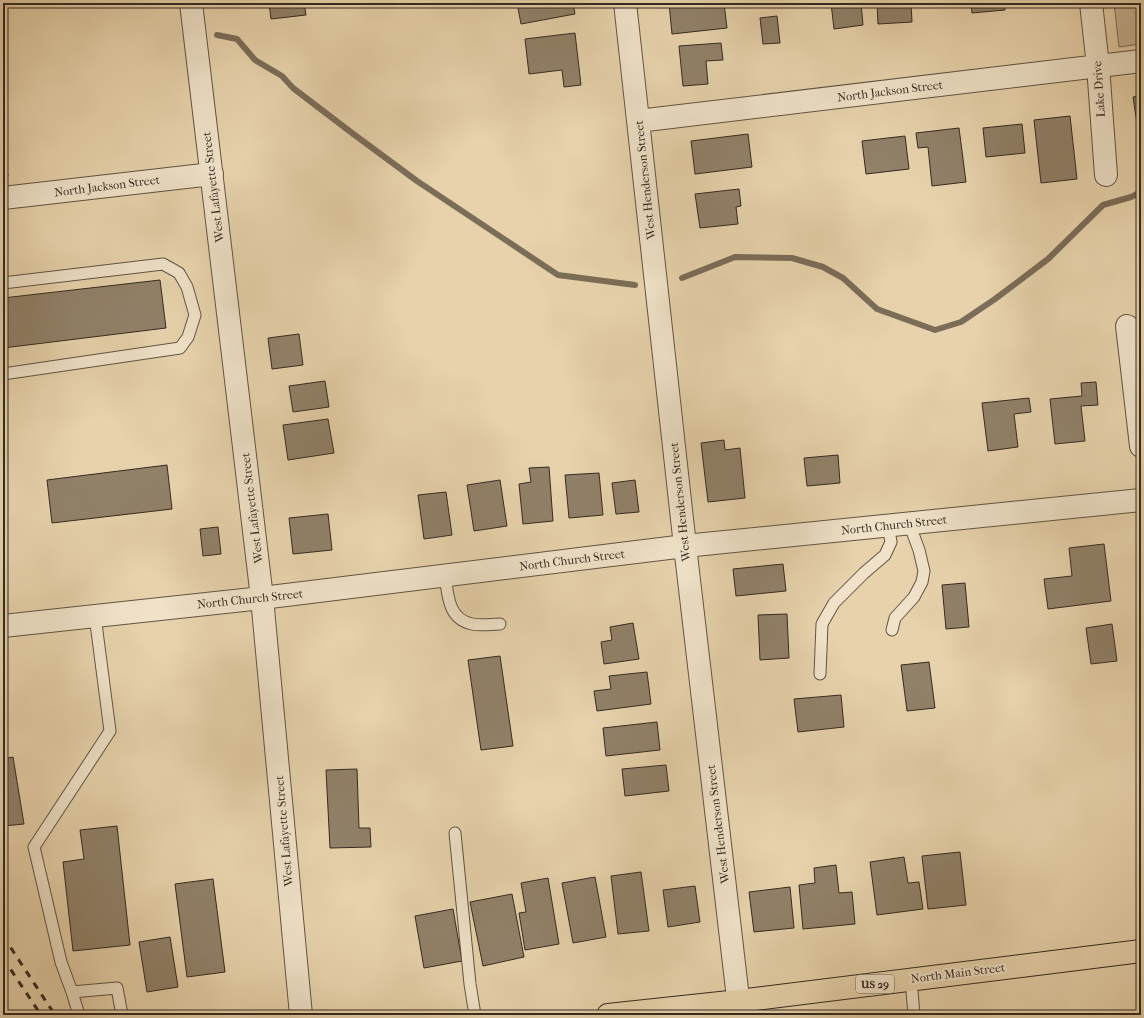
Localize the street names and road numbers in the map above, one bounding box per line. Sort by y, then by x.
street label: Lake Drive [1090,60,1108,118]
street label: North Jackson Street [836,77,944,104]
street label: West Henderson Street [632,119,658,241]
street label: West Lafayette Street [199,130,227,244]
street label: North Jackson Street [53,172,161,199]
street label: West Henderson Street [667,441,693,563]
street label: West Lafayette Street [238,451,266,565]
street label: North Church Street [840,512,948,538]
street label: North Church Street [518,546,626,573]
street label: North Church Street [196,586,304,612]
street label: West Henderson Street [704,763,732,885]
street label: West Lafayette Street [272,774,296,888]
street label: North Main Street [910,960,1007,986]
road number: US 29 [856,975,894,993]

